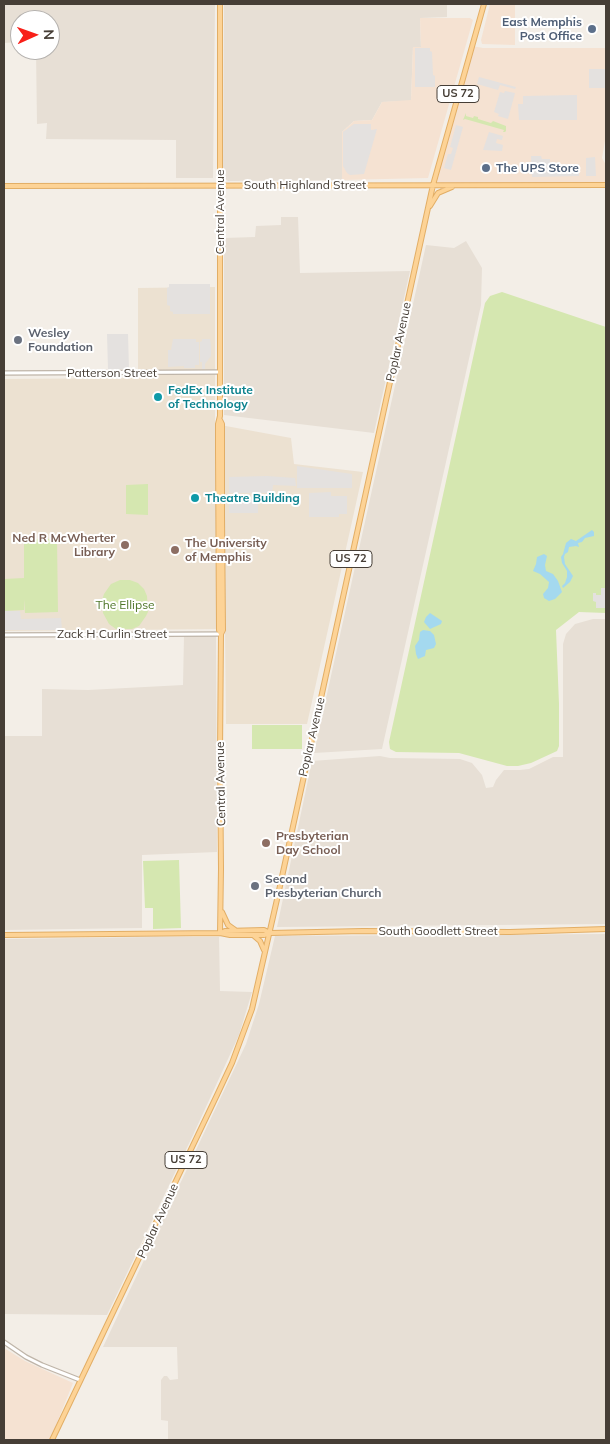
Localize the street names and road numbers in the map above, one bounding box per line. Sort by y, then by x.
road number: US 72 [437,86,479,102]
street label: Central Avenue [213,170,227,254]
street label: South Highland Street [244,178,366,192]
street label: Poplar Avenue [384,301,414,383]
street label: Patterson Street [67,366,157,380]
road number: US 72 [330,550,372,568]
street label: Zack H Curlin Street [57,627,167,641]
street label: Poplar Avenue [296,696,328,778]
street label: Central Avenue [213,741,229,827]
street label: South Goodlett Street [378,924,498,938]
road number: US 72 [165,1152,207,1168]
street label: Poplar Avenue [134,1181,182,1261]

